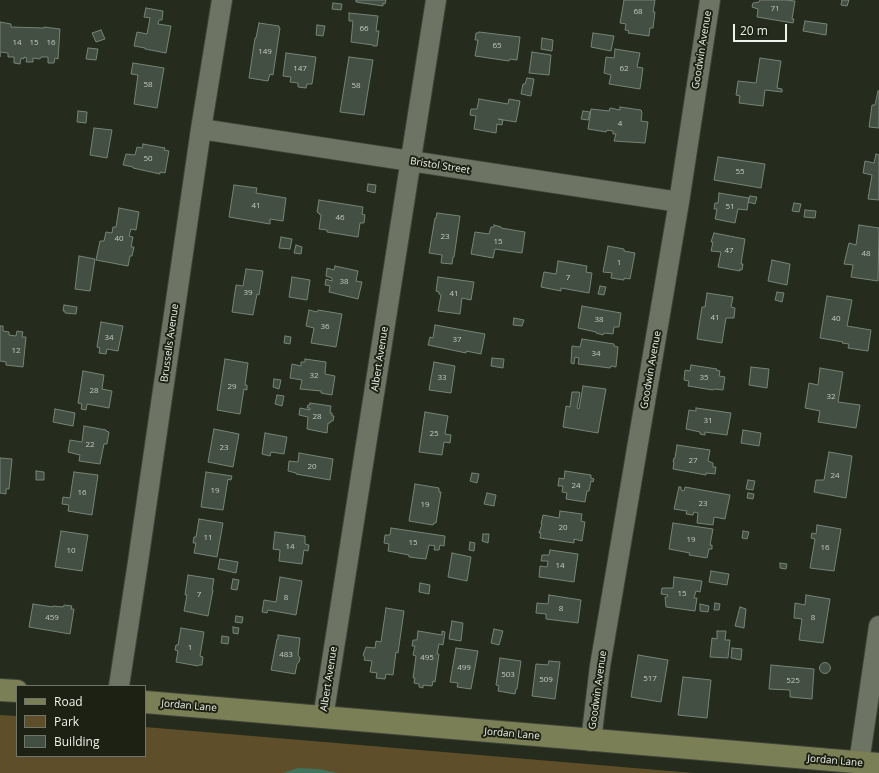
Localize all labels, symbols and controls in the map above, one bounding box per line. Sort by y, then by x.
house number: 71 [770,4,780,14]
house number: 68 [633,7,643,17]
street label: Goodwin Avenue [690,10,714,90]
scale bar [735,16,789,42]
text: 20 m [740,22,768,39]
house number: 66 [359,24,369,34]
house number: 14 [12,38,22,48]
house number: 15 [29,38,39,48]
house number: 16 [46,38,56,48]
house number: 65 [492,41,502,51]
house number: 149 [258,47,272,57]
house number: 147 [293,64,307,74]
house number: 62 [619,64,629,74]
house number: 58 [143,80,153,90]
house number: 58 [351,81,361,91]
house number: 4 [618,119,622,129]
house number: 50 [143,154,153,164]
street label: Bristol Street [409,155,471,177]
house number: 55 [735,167,745,177]
house number: 41 [251,201,261,211]
house number: 51 [725,202,735,212]
house number: 46 [335,213,345,223]
house number: 23 [440,232,450,242]
house number: 40 [114,234,124,244]
house number: 15 [493,237,503,247]
house number: 47 [724,246,734,256]
house number: 48 [861,249,871,259]
house number: 1 [617,258,621,268]
house number: 7 [566,273,570,283]
house number: 38 [339,277,349,287]
house number: 39 [243,288,253,298]
house number: 41 [449,289,459,299]
street label: Brussells Avenue [159,303,181,383]
house number: 41 [710,313,720,323]
house number: 40 [831,314,841,324]
house number: 38 [594,315,604,325]
house number: 36 [320,322,330,332]
street label: Albert Avenue [369,326,391,392]
street label: Goodwin Avenue [638,330,664,410]
house number: 34 [104,333,114,343]
house number: 37 [452,335,462,345]
house number: 12 [11,346,21,356]
house number: 34 [591,349,601,359]
house number: 32 [309,371,319,381]
house number: 33 [437,373,447,383]
house number: 35 [699,373,709,383]
house number: 29 [227,382,237,392]
house number: 28 [89,386,99,396]
house number: 32 [826,392,836,402]
house number: 28 [312,412,322,422]
house number: 31 [703,416,713,426]
house number: 25 [429,429,439,439]
house number: 22 [85,440,95,450]
house number: 23 [219,443,229,453]
house number: 27 [688,456,698,466]
house number: 20 [307,462,317,472]
house number: 24 [830,471,840,481]
house number: 24 [571,481,581,491]
house number: 19 [210,486,220,496]
house number: 16 [77,488,87,498]
house number: 23 [698,499,708,509]
house number: 19 [420,500,430,510]
house number: 20 [558,523,568,533]
house number: 11 [203,533,213,543]
house number: 19 [686,535,696,545]
house number: 15 [408,538,418,548]
house number: 14 [285,542,295,552]
house number: 16 [820,543,830,553]
house number: 10 [66,546,76,556]
house number: 14 [555,561,565,571]
house number: 15 [677,589,687,599]
house number: 7 [197,590,201,600]
house number: 8 [284,593,288,603]
house number: 8 [559,604,563,614]
house number: 459 [45,613,59,623]
house number: 8 [811,613,815,623]
house number: 1 [188,643,192,653]
street label: Albert Avenue [318,646,340,712]
house number: 483 [279,650,293,660]
street label: Goodwin Avenue [587,650,609,730]
house number: 495 [420,653,434,663]
house number: 499 [457,663,471,673]
house number: 503 [501,670,515,680]
house number: 517 [643,674,657,684]
house number: 509 [539,675,553,685]
house number: 525 [786,676,800,686]
legend [16,685,146,757]
text: Road [54,693,83,710]
street label: Jordan Lane [161,698,217,714]
text: Park [54,713,79,730]
street label: Jordan Lane [484,726,540,742]
text: Building [54,733,99,750]
street label: Jordan Lane [807,753,863,769]

